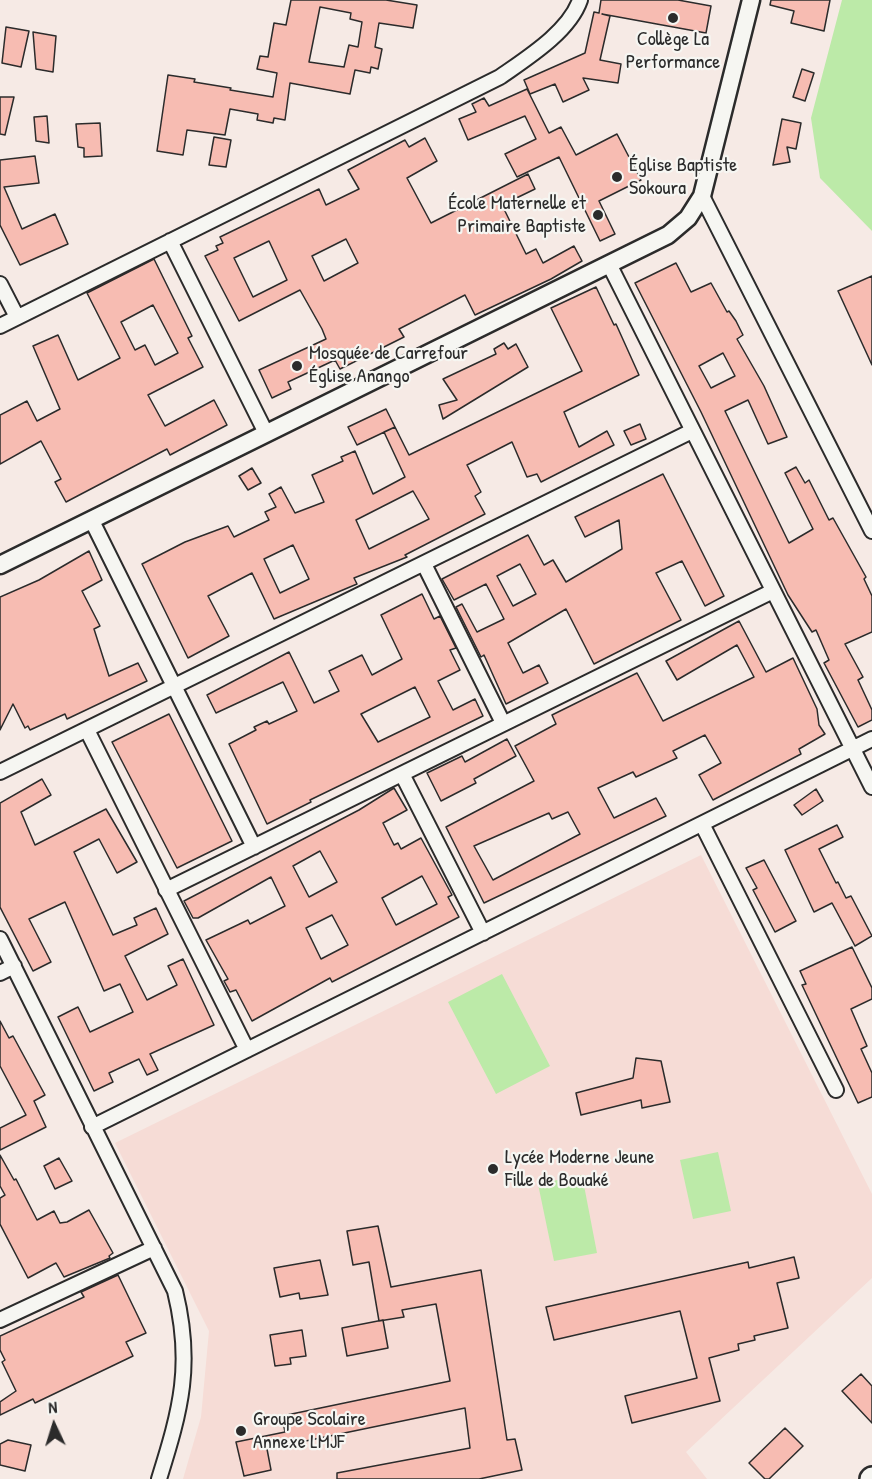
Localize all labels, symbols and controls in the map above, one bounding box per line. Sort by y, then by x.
marker: Collège La Performance [666,11,680,25]
place label: Collège La Performance [626,28,720,75]
place label: Église Baptiste Sokoura [629,154,737,201]
marker: Église Baptiste Sokoura [610,170,624,184]
place label: École Maternelle et Primaire Baptiste [448,192,586,239]
marker: École Maternelle et Primaire Baptiste [591,208,605,222]
place label: Mosquée de Carrefour Église Anango [309,342,468,389]
marker: Mosquée de Carrefour Église Anango [290,359,304,373]
place label: Lycée Moderne Jeune Fille de Bouaké [505,1146,655,1193]
marker: Lycée Moderne Jeune Fille de Bouaké [486,1162,500,1176]
north arrow [24,1395,84,1455]
text: N [48,1396,58,1418]
place label: Groupe Scolaire Annexe LMJF [253,1408,366,1455]
marker: Groupe Scolaire Annexe LMJF [234,1424,248,1438]

